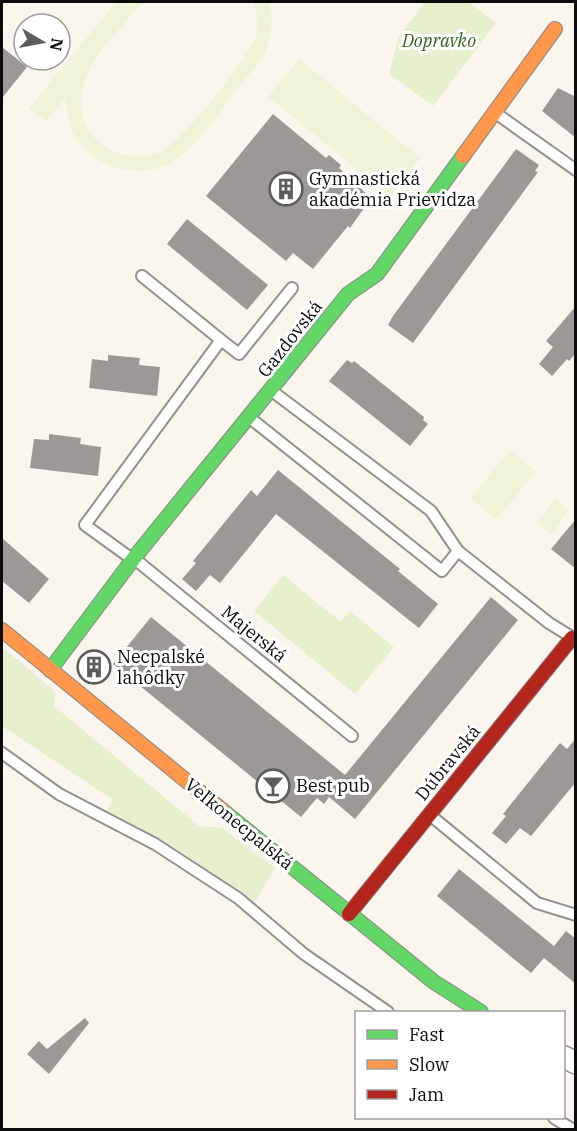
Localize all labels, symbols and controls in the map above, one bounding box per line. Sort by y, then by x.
north arrow [12,12,72,72]
park label: Dopravko [401,29,476,52]
text: N [46,37,68,53]
place label: Gymnastická akadémia Prievidza [309,167,476,211]
building icon: Gymnastická akadémia Prievidza [268,171,304,207]
street label: Gazdovská [252,295,327,382]
street label: Majerská [217,600,292,667]
place label: Necpalské lahôdky [117,645,205,689]
building icon: Necpalské lahôdky [76,649,112,685]
street label: Dúbravská [410,720,485,805]
bar icon: Best pub [255,768,291,804]
street label: Veľkonecpalská [180,773,298,875]
place label: Best pub [296,774,370,797]
legend [355,1011,565,1119]
text: Fast [409,1023,444,1046]
text: Slow [409,1053,449,1076]
text: Jam [409,1083,444,1106]

